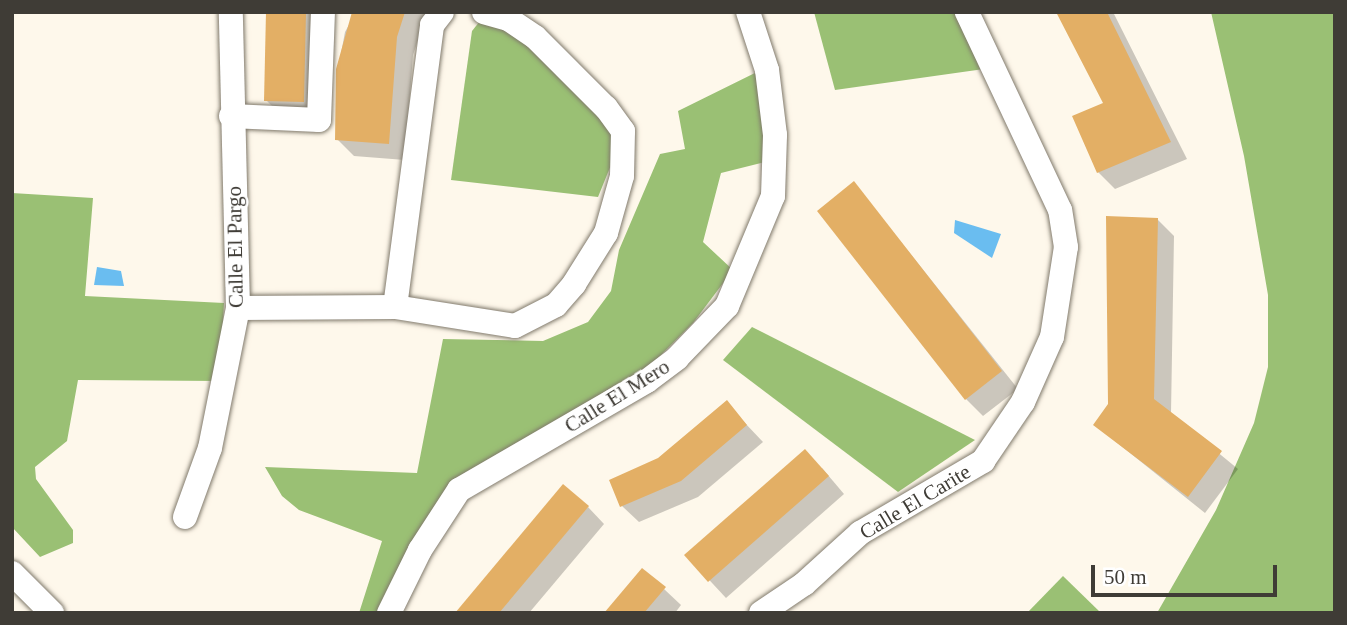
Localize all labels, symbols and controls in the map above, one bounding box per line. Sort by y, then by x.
street label: Calle El Pargo [221,186,249,308]
street label: Calle El Mero [560,354,674,438]
street label: Calle El Carite [855,459,975,545]
scale bar [1095,552,1280,596]
text: 50 m [1104,565,1147,589]

